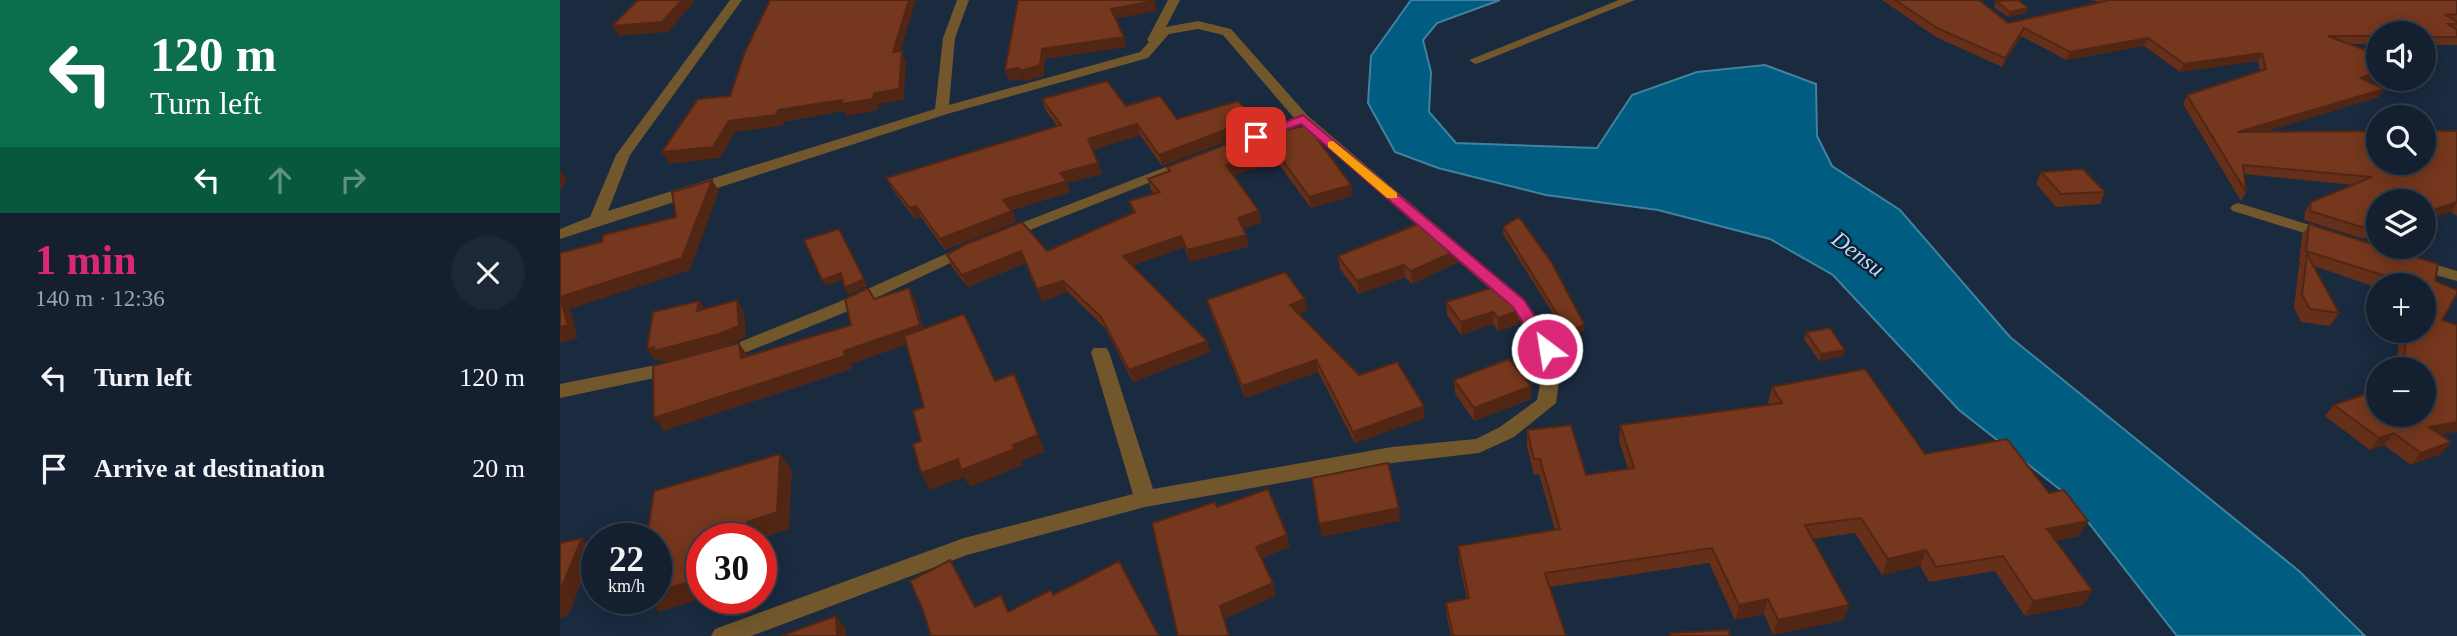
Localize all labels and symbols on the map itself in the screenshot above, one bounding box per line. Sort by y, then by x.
pin [1226,107,1286,167]
water label: Densu [1826,226,1889,282]
position arrow [1510,312,1584,386]
speed limit sign: 30 [686,523,777,614]

